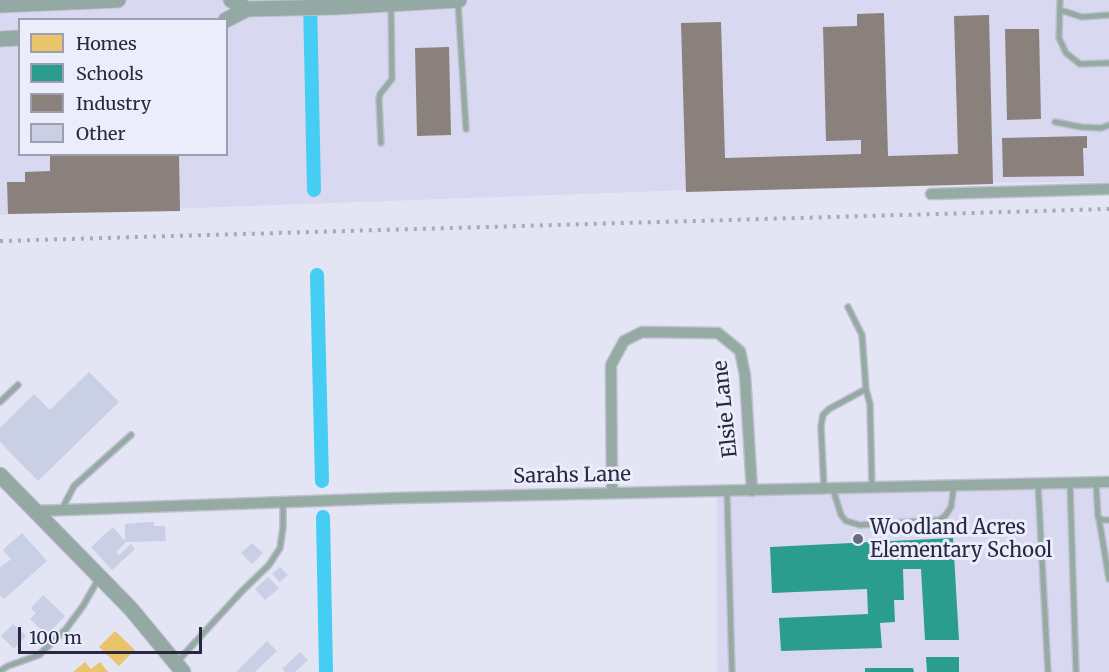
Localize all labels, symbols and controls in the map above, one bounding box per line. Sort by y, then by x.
legend [18,18,228,156]
text: Homes [76,32,137,55]
text: Schools [76,62,143,85]
text: Industry [76,92,151,115]
text: Other [76,122,126,145]
street label: Elsie Lane [709,359,743,459]
street label: Sarahs Lane [513,463,631,489]
place label: Woodland Acres Elementary School [870,516,1052,563]
marker: Woodland Acres Elementary School [851,532,865,546]
scale bar [21,615,206,653]
text: 100 m [29,626,82,649]

